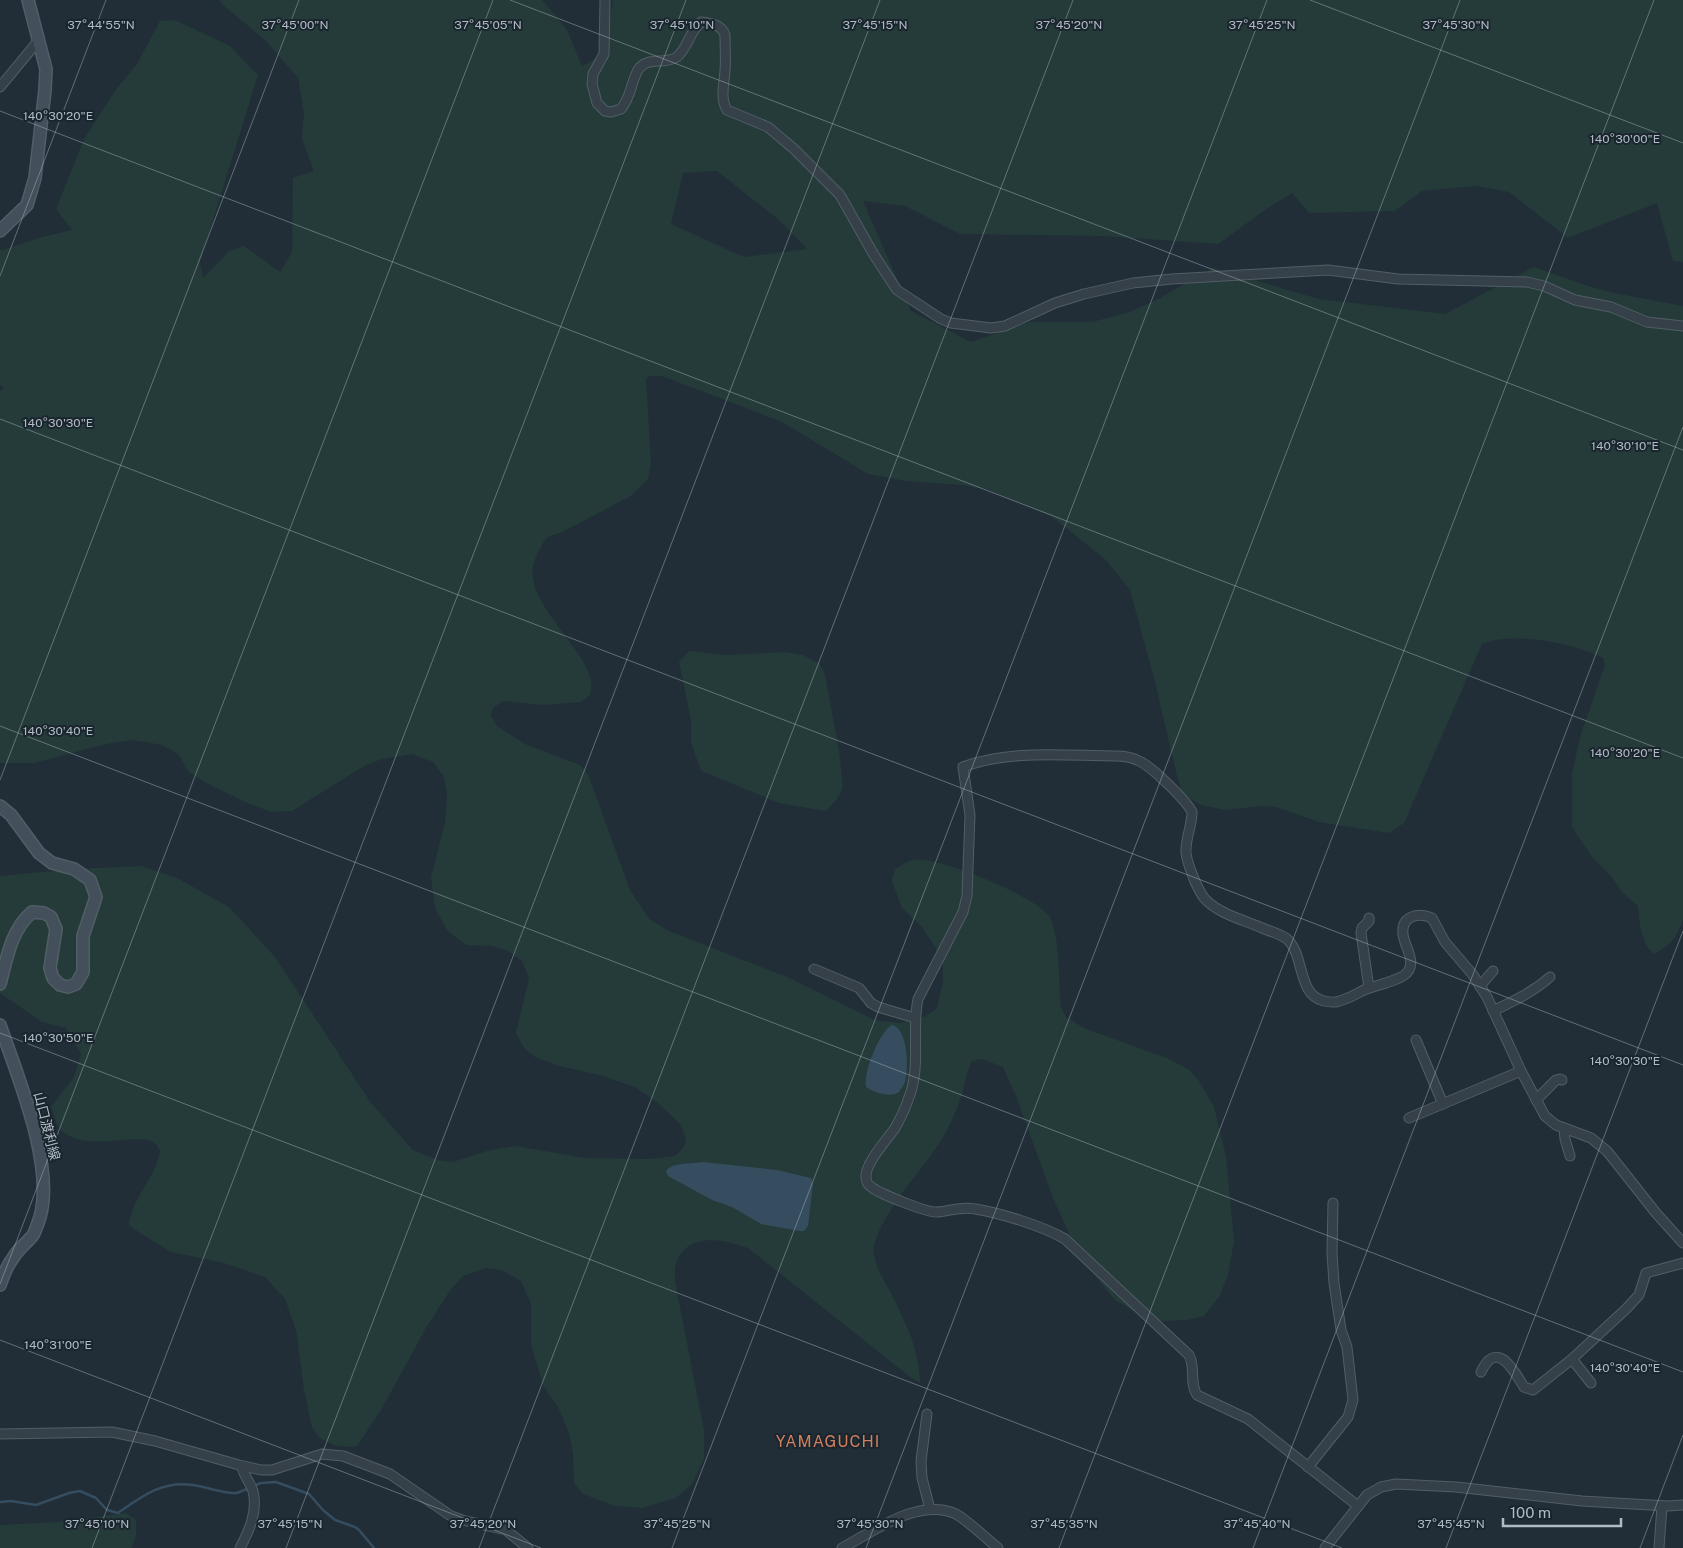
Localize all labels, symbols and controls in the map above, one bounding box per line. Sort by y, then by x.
text: 37°44'55"N [67,18,135,32]
text: 37°45'00"N [262,18,328,32]
text: 37°45'05"N [454,18,522,32]
text: 37°45'10"N [650,18,714,32]
text: 37°45'15"N [843,18,907,32]
text: 37°45'20"N [1036,18,1102,32]
text: 37°45'25"N [1228,18,1296,32]
text: 37°45'30"N [1422,18,1490,32]
text: 140°30'20"E [23,109,93,123]
text: 140°30'00"E [1590,132,1660,146]
text: 140°30'30"E [23,416,93,430]
text: 140°30'10"E [1591,439,1659,453]
text: 140°30'40"E [23,724,93,738]
text: 140°30'20"E [1590,746,1660,760]
text: 140°30'50"E [23,1031,93,1045]
text: 140°30'30"E [1590,1054,1660,1068]
street label: 山口渡利線 [31,1090,63,1162]
text: 140°31'00"E [24,1338,92,1352]
text: 140°30'40"E [1590,1361,1660,1375]
district label: YAMAGUCHI [776,1432,880,1451]
scale bar [1503,1496,1620,1528]
text: 100 m [1510,1504,1551,1521]
text: 37°45'10"N [65,1517,129,1531]
text: 37°45'15"N [258,1517,322,1531]
text: 37°45'20"N [450,1517,516,1531]
text: 37°45'25"N [643,1517,711,1531]
text: 37°45'30"N [836,1517,904,1531]
text: 37°45'35"N [1030,1517,1098,1531]
text: 37°45'40"N [1223,1517,1291,1531]
text: 37°45'45"N [1417,1517,1485,1531]

